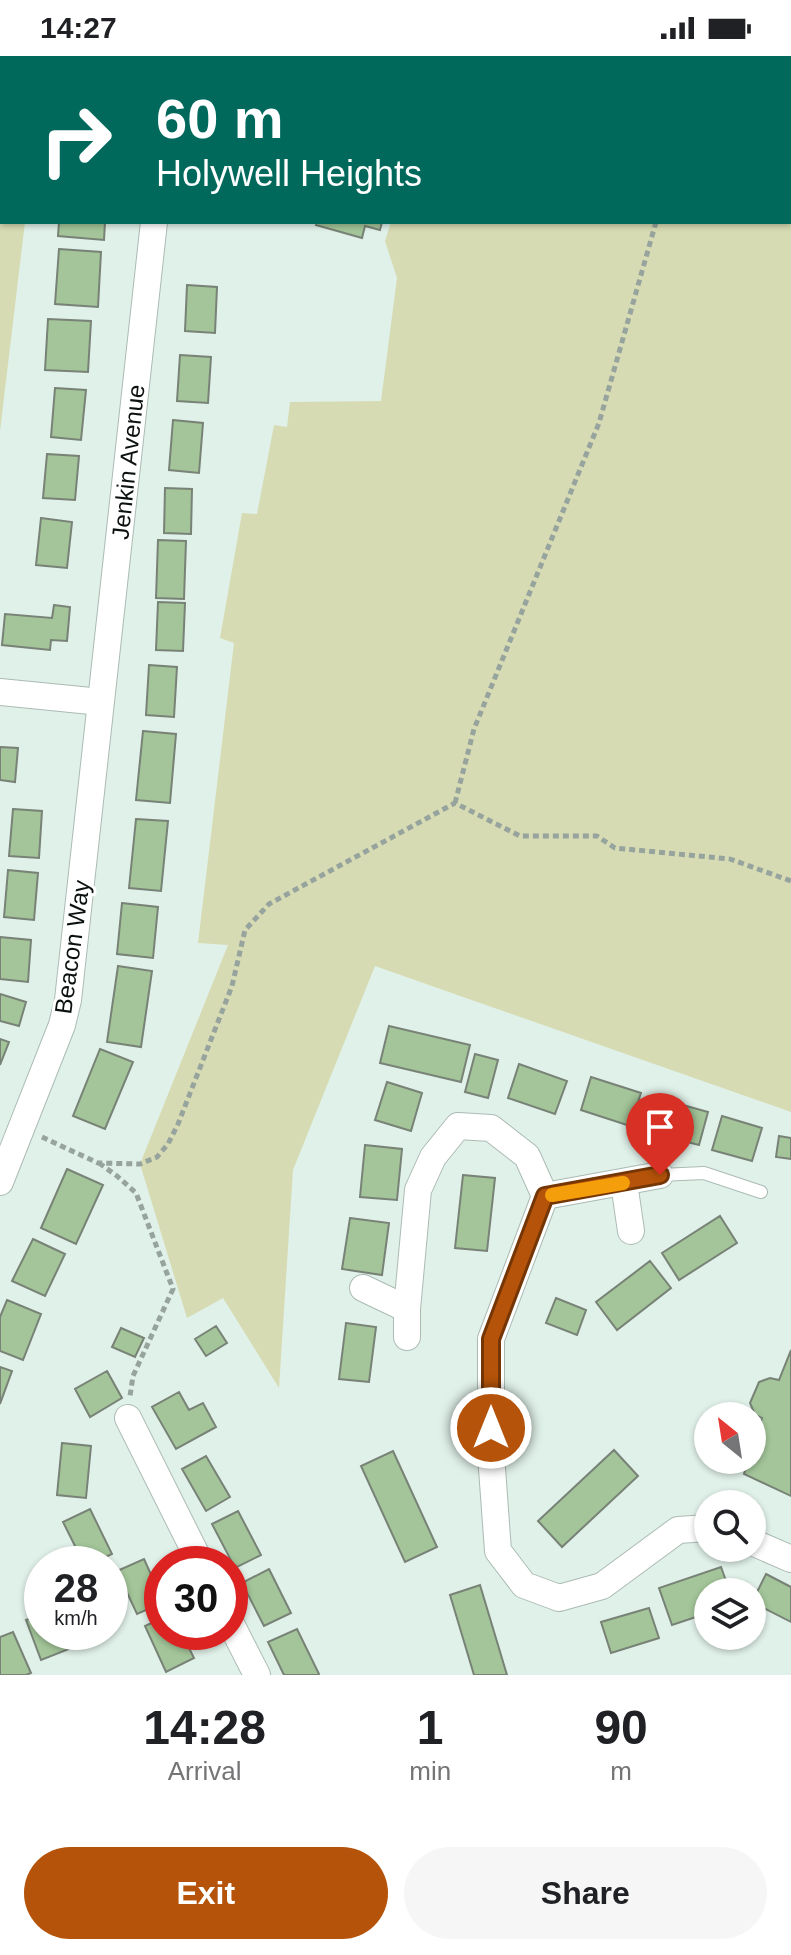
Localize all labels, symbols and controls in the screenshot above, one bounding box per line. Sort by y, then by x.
text: 14:27 [40,11,117,44]
text: 60 m [156,87,284,150]
icon: right [24,88,128,192]
text: Holywell Heights [156,153,422,194]
street label: Jenkin Avenue [106,383,150,541]
street label: Beacon Way [49,878,95,1016]
pin [626,1093,694,1175]
icon: arrive [638,1105,682,1149]
position arrow [449,1386,533,1470]
north arrow [694,1402,766,1474]
map controls [694,1402,766,1650]
button: search [694,1490,766,1562]
speed limit sign: 30 [144,1546,248,1650]
text: 28 [54,1566,98,1610]
button: layers [694,1578,766,1650]
text: km/h [54,1607,98,1629]
text: 14:28 [143,1701,266,1754]
text: 1 [417,1701,444,1754]
text: 90 [594,1701,648,1754]
text: Arrival [168,1756,241,1786]
text: min [409,1756,451,1786]
text: m [610,1756,632,1786]
button: Exit [24,1847,388,1939]
button: Share [404,1847,767,1939]

